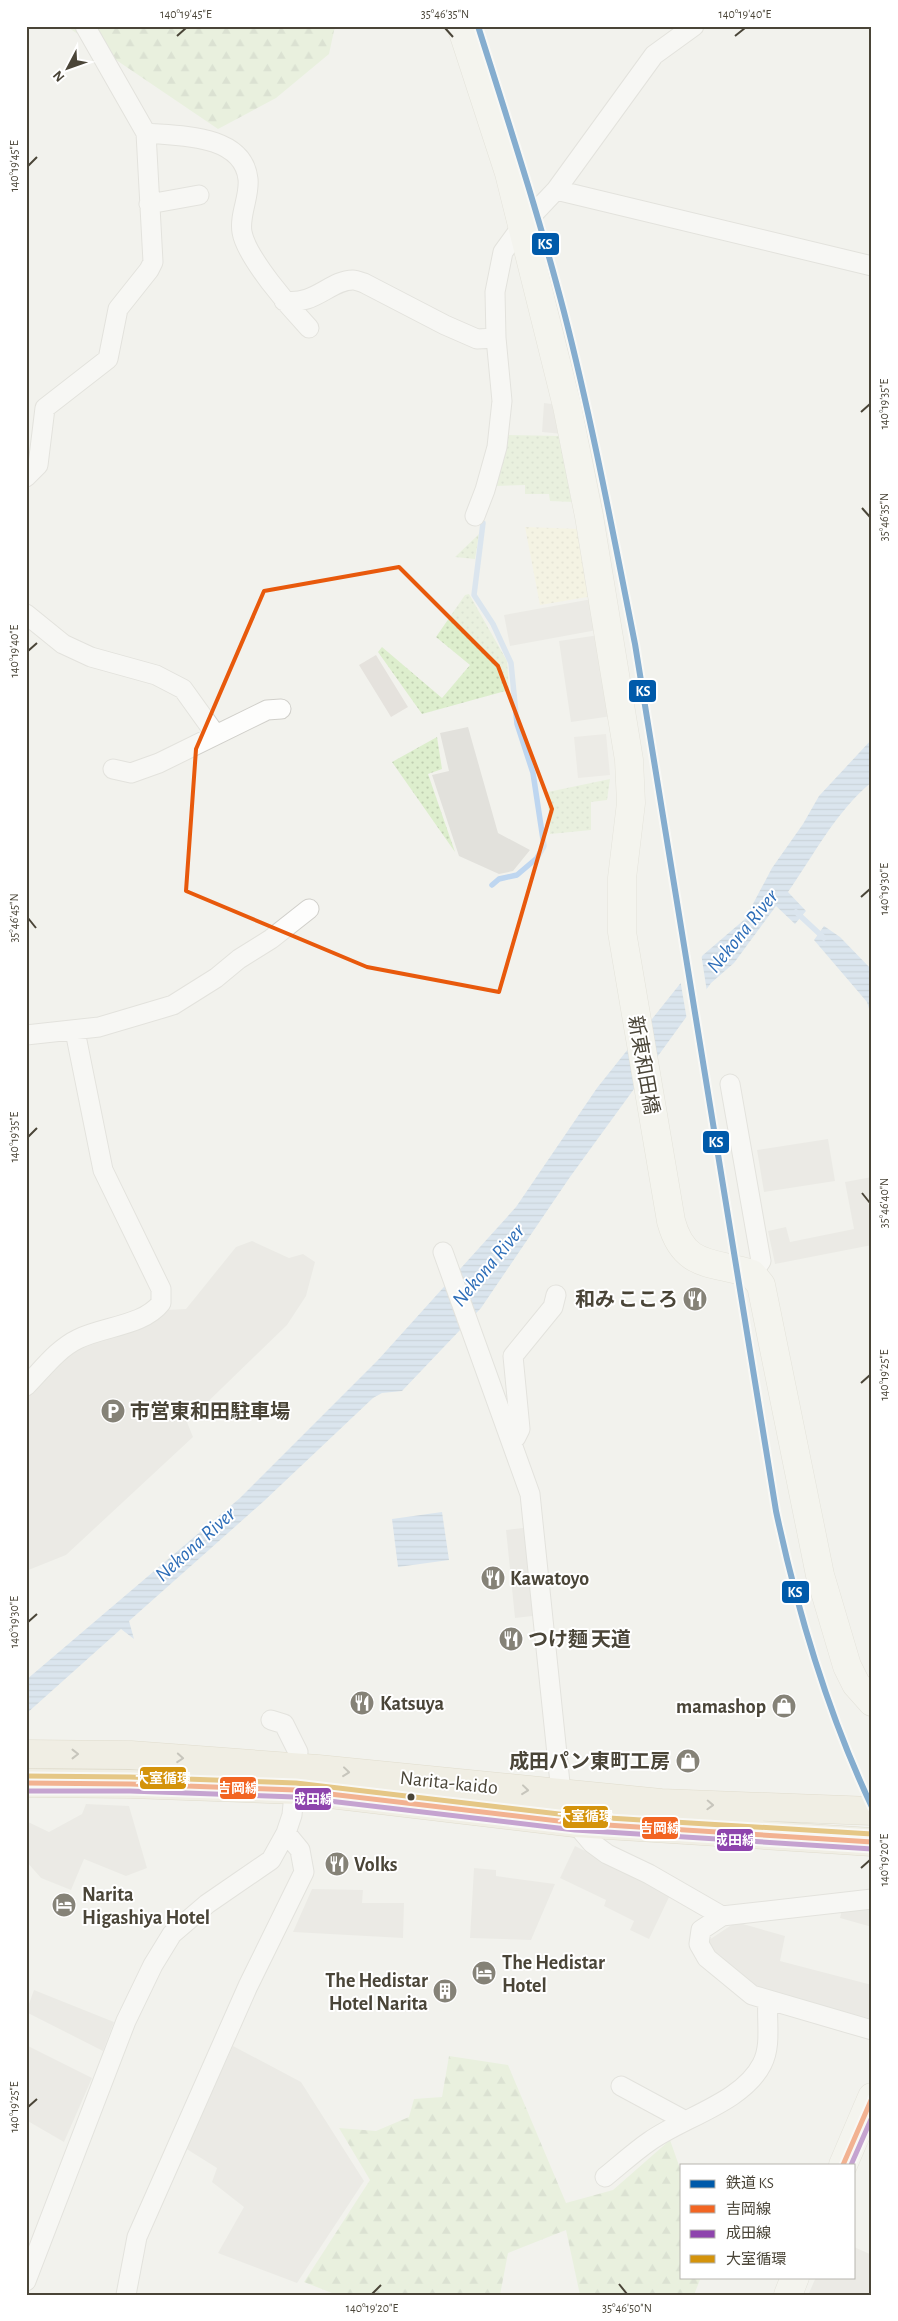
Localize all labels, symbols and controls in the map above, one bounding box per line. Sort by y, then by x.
text: 140°19'45"E [160,8,212,20]
text: 35°46'35"N [421,8,469,20]
text: 140°19'40"E [719,8,772,20]
north arrow [42,42,92,92]
text: N [50,68,67,84]
text: 140°19'45"E [8,140,20,192]
line badge: KS [531,232,560,256]
text: KS [537,238,553,252]
text: 140°19'35"E [878,378,890,429]
text: 35°46'35"N [878,493,890,541]
text: 140°19'40"E [8,624,20,677]
line badge: KS [628,679,657,703]
text: KS [635,685,651,699]
text: 140°19'30"E [878,863,890,915]
water label: Nekona River [703,885,783,977]
text: 35°46'45"N [8,893,20,943]
street label: 新東和田橋 [624,1014,663,1116]
text: 140°19'35"E [8,1111,20,1162]
line badge: KS [702,1130,730,1154]
text: KS [708,1136,724,1150]
text: 35°46'40"N [878,1178,890,1228]
water label: Nekona River [448,1219,529,1310]
restaurant icon: 和み こころ [682,1286,708,1312]
place label: 和み こころ [575,1289,678,1310]
text: 140°19'25"E [878,1349,890,1401]
parking icon: 市営東和田駐車場 [100,1398,126,1424]
place label: 市営東和田駐車場 [130,1400,290,1422]
water label: Nekona River [151,1502,240,1586]
restaurant icon: Kawatoyo [480,1565,506,1591]
place label: Kawatoyo [510,1569,589,1589]
line badge: KS [781,1580,810,1604]
text: KS [787,1586,803,1600]
text: 140°19'30"E [8,1596,20,1648]
restaurant icon: つけ麵 天道 [498,1626,524,1652]
place label: つけ麵 天道 [528,1628,631,1650]
restaurant icon: Katsuya [349,1690,375,1716]
shop icon: mamashop [771,1693,797,1719]
place label: Katsuya [380,1694,445,1714]
place label: mamashop [676,1697,766,1717]
shop icon: 成田パン東町工房 [675,1748,701,1774]
one-way arrow [72,1749,79,1759]
place label: 成田パン東町工房 [509,1750,670,1772]
one-way arrow [176,1753,184,1764]
line badge: 大室循環 [139,1766,187,1790]
one-way arrow [342,1766,350,1777]
street label: Narita-kaido [399,1768,499,1798]
text: 大室循環 [135,1771,191,1786]
line badge: 吉岡線 [219,1776,257,1800]
text: 吉岡線 [217,1781,259,1796]
one-way arrow [521,1784,529,1795]
line badge: 成田線 [294,1787,332,1811]
text: 成田線 [292,1791,334,1807]
unlabelled marker [406,1792,416,1802]
one-way arrow [706,1800,714,1810]
line badge: 大室循環 [562,1805,609,1829]
text: 大室循環 [557,1809,613,1824]
line badge: 吉岡線 [641,1816,679,1840]
text: 吉岡線 [639,1821,681,1836]
line badge: 成田線 [716,1828,754,1852]
text: 成田線 [714,1832,756,1848]
text: 140°19'20"E [878,1834,890,1886]
restaurant icon: Volks [324,1851,350,1877]
place label: Volks [354,1855,398,1875]
place label: Narita Higashiya Hotel [82,1885,210,1928]
hotel icon: Narita Higashiya Hotel [51,1892,77,1918]
place label: The Hedistar Hotel [502,1953,605,1996]
hotel icon: The Hedistar Hotel [471,1960,497,1986]
place label: The Hedistar Hotel Narita [325,1971,428,2014]
building icon: The Hedistar Hotel Narita [432,1978,458,2004]
text: 140°19'25"E [8,2081,20,2133]
legend [680,2164,856,2278]
text: 鉄道 KS [726,2175,774,2191]
text: 吉岡線 [726,2201,771,2217]
text: 成田線 [726,2225,771,2241]
text: 大室循環 [726,2251,786,2267]
text: 140°19'20"E [346,2302,398,2314]
text: 35°46'50"N [602,2302,652,2314]

